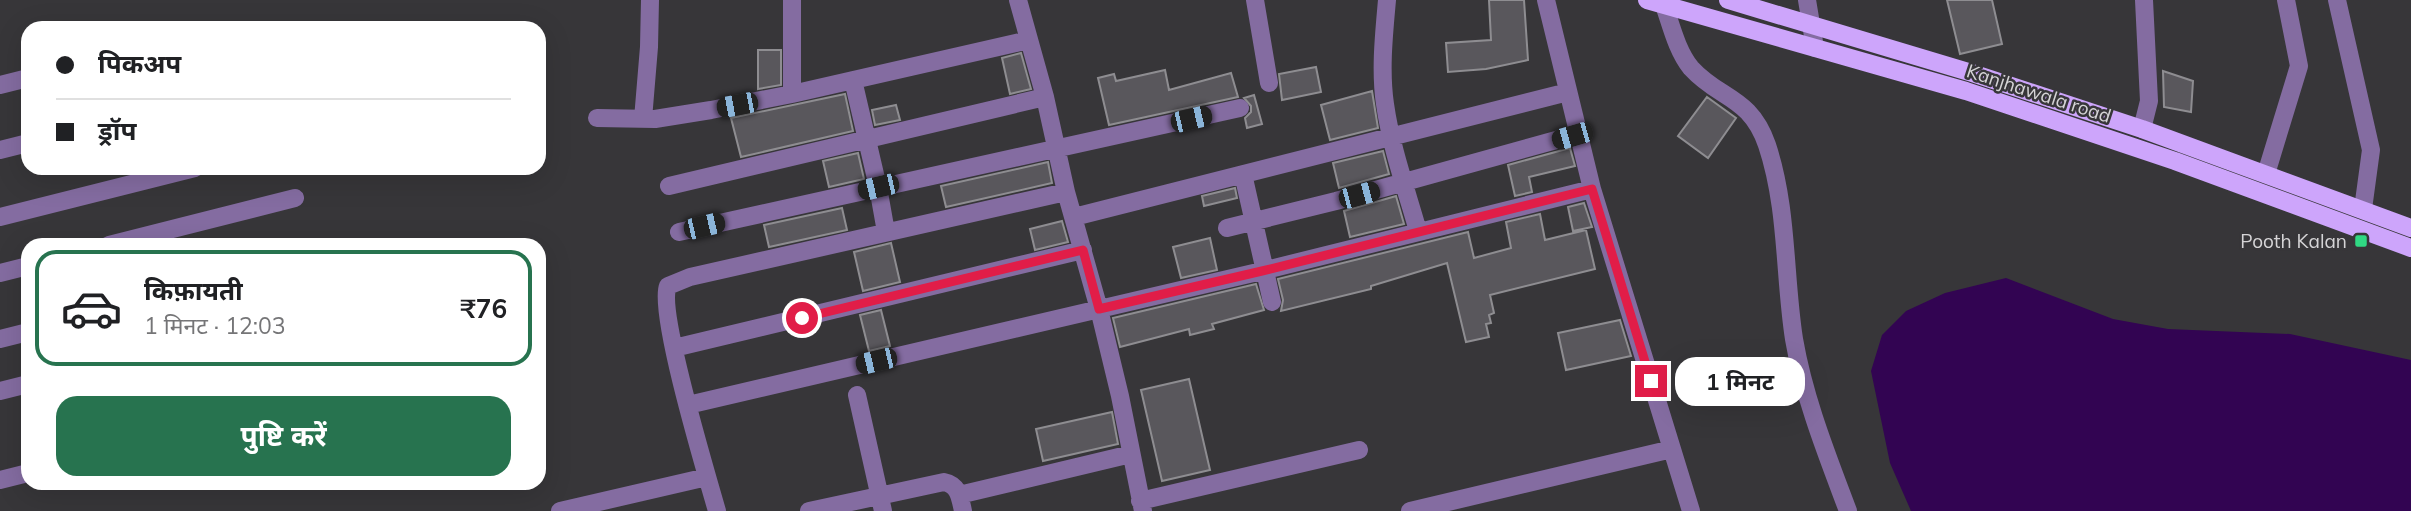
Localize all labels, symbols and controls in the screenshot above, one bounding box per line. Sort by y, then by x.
text: पिकअप [98,47,181,80]
street label: Kanjhawala road [1964,58,2114,128]
car [715,91,760,119]
car [1169,104,1214,134]
text: ड्रॉप [98,114,136,147]
car [1549,120,1596,152]
car [856,172,901,202]
car [1336,179,1383,211]
car [682,211,727,241]
place label: Pooth Kalan [2240,229,2347,253]
marker: Pooth Kalan [2353,233,2369,249]
text: किफ़ायती [144,274,243,307]
icon: car [60,277,123,340]
text: ₹76 [460,292,507,325]
route start [786,302,818,334]
text: 1 मिनट · 12:03 [144,311,286,340]
car [854,346,899,376]
callout: 1 मिनट [1676,356,1805,406]
route end [1635,365,1667,397]
text: 1 मिनट [1706,367,1774,396]
button: पुष्टि करें [56,396,511,476]

